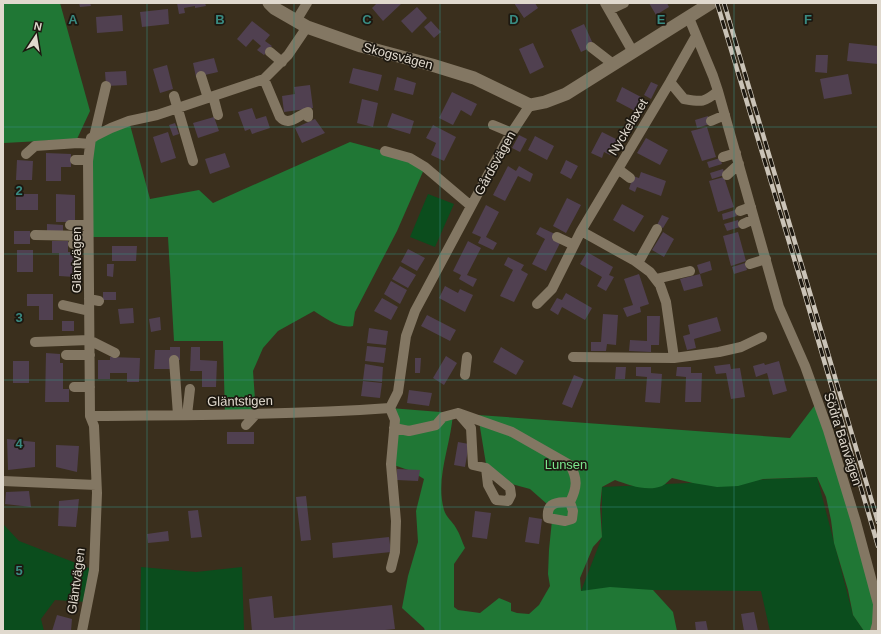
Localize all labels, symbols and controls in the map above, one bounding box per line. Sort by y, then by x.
text: A [68,12,78,27]
text: B [215,12,225,27]
text: C [362,12,372,27]
text: D [509,12,519,27]
text: E [657,12,666,27]
text: F [804,12,812,27]
north arrow [16,16,56,56]
text: N [33,20,43,33]
street label: Skogsvägen [361,39,435,73]
street label: Nyckelaxet [605,96,651,158]
street label: Gårdsvägen [471,128,519,198]
text: 2 [15,183,23,198]
street label: Gläntvägen [69,227,84,293]
text: 3 [15,310,23,325]
street label: Södra Banvägen [821,391,865,487]
street label: Gläntstigen [207,393,273,409]
text: 4 [15,436,23,451]
park label: Lunsen [545,457,587,472]
street label: Gläntvägen [64,547,88,615]
text: 5 [15,563,23,578]

